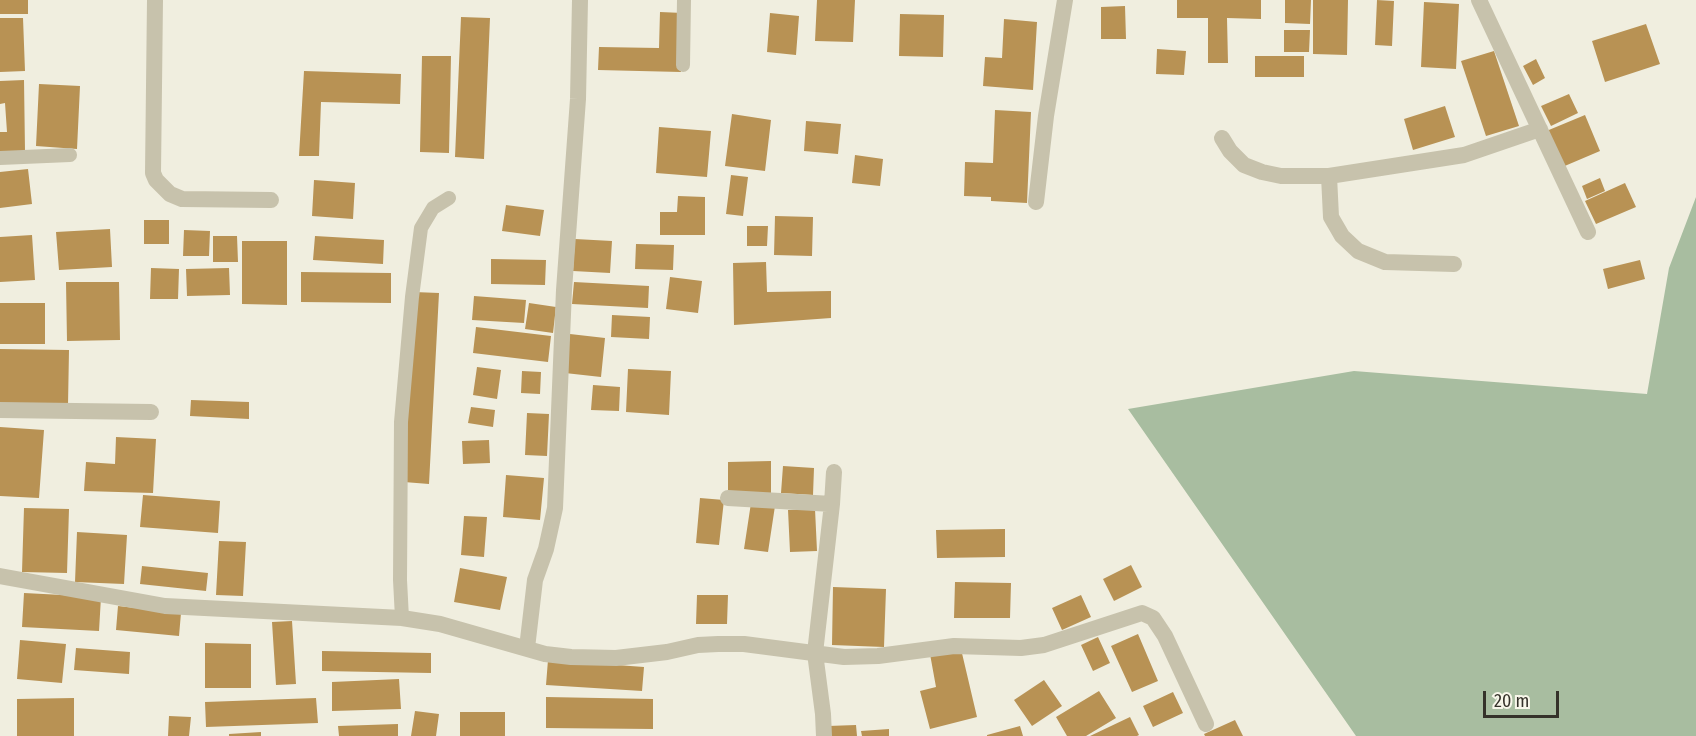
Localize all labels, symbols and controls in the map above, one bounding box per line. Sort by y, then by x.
scale bar [1486,679,1562,717]
text: 20 m [1494,690,1529,712]

